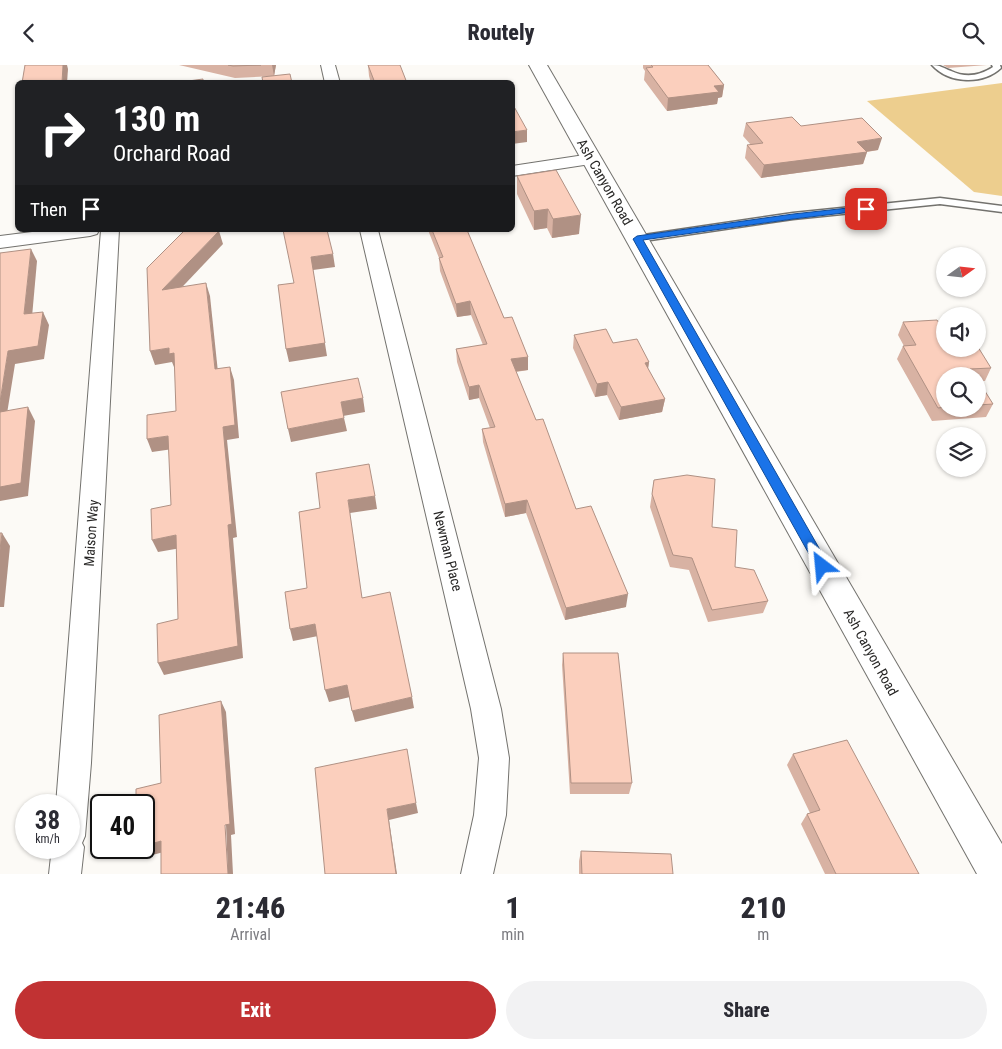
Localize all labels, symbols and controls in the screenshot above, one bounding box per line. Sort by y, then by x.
icon: back [15,19,43,47]
icon: search [959,19,987,47]
text: Routely [467,20,535,45]
text: 130 m [113,99,200,140]
icon: right [30,100,95,165]
street label: Ash Canyon Road [574,136,636,228]
text: Orchard Road [113,141,231,166]
pin [845,188,887,230]
icon: arrive [77,195,105,223]
icon: arrive [852,195,880,223]
text: Then [30,198,67,221]
north arrow [936,247,986,297]
map controls [936,247,986,477]
button: sound [936,307,986,357]
button: search [936,367,986,417]
button: layers [936,427,986,477]
street label: Maison Way [81,499,101,567]
street label: Newman Place [430,509,466,593]
position arrow [795,539,847,591]
street label: Ash Canyon Road [841,606,901,698]
speed limit sign: 40 [90,794,155,859]
text: 38 [35,806,60,835]
text: km/h [35,832,60,846]
text: 21:46 [216,890,285,925]
text: 1 [505,890,520,925]
text: 210 [740,890,786,925]
text: Arrival [230,925,271,944]
text: min [501,925,525,944]
text: m [757,925,769,944]
button: Exit [15,981,496,1039]
button: Share [506,981,987,1039]

